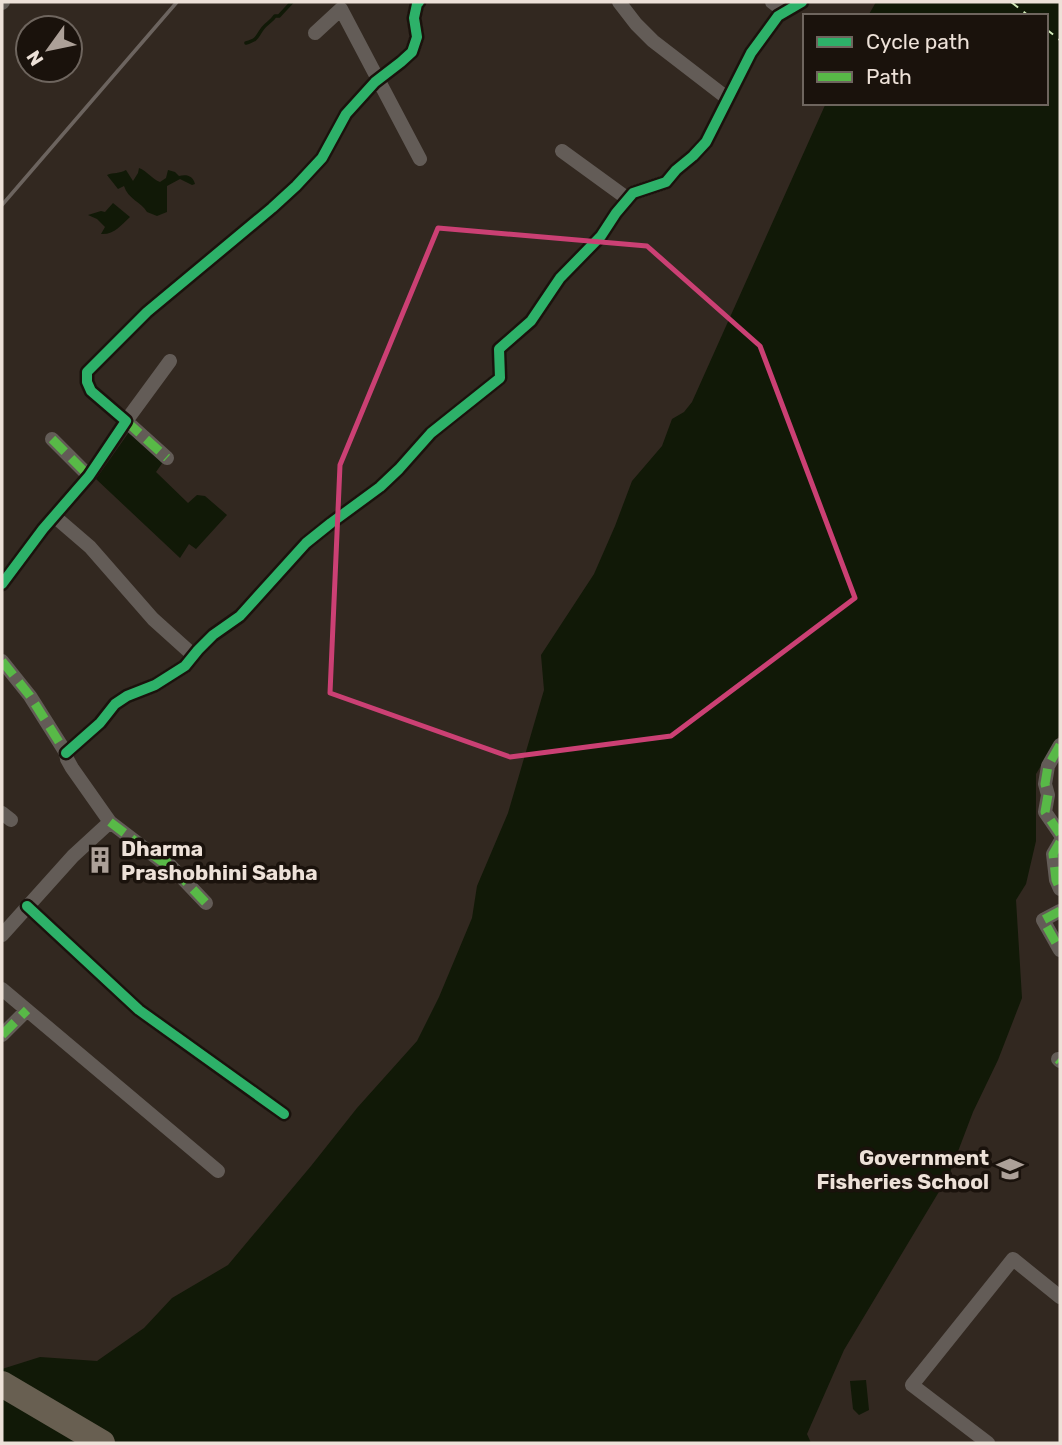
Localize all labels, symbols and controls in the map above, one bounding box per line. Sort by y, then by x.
north arrow [14,14,84,84]
legend [803,14,1048,105]
text: Cycle path [866,29,970,54]
text: N [22,46,49,70]
text: Path [866,64,912,89]
place label: Dharma Prashobhini Sabha [121,836,318,885]
building icon: Dharma Prashobhini Sabha [85,845,115,875]
place label: Government Fisheries School [817,1145,989,1194]
school or university icon: Government Fisheries School [995,1154,1025,1184]

